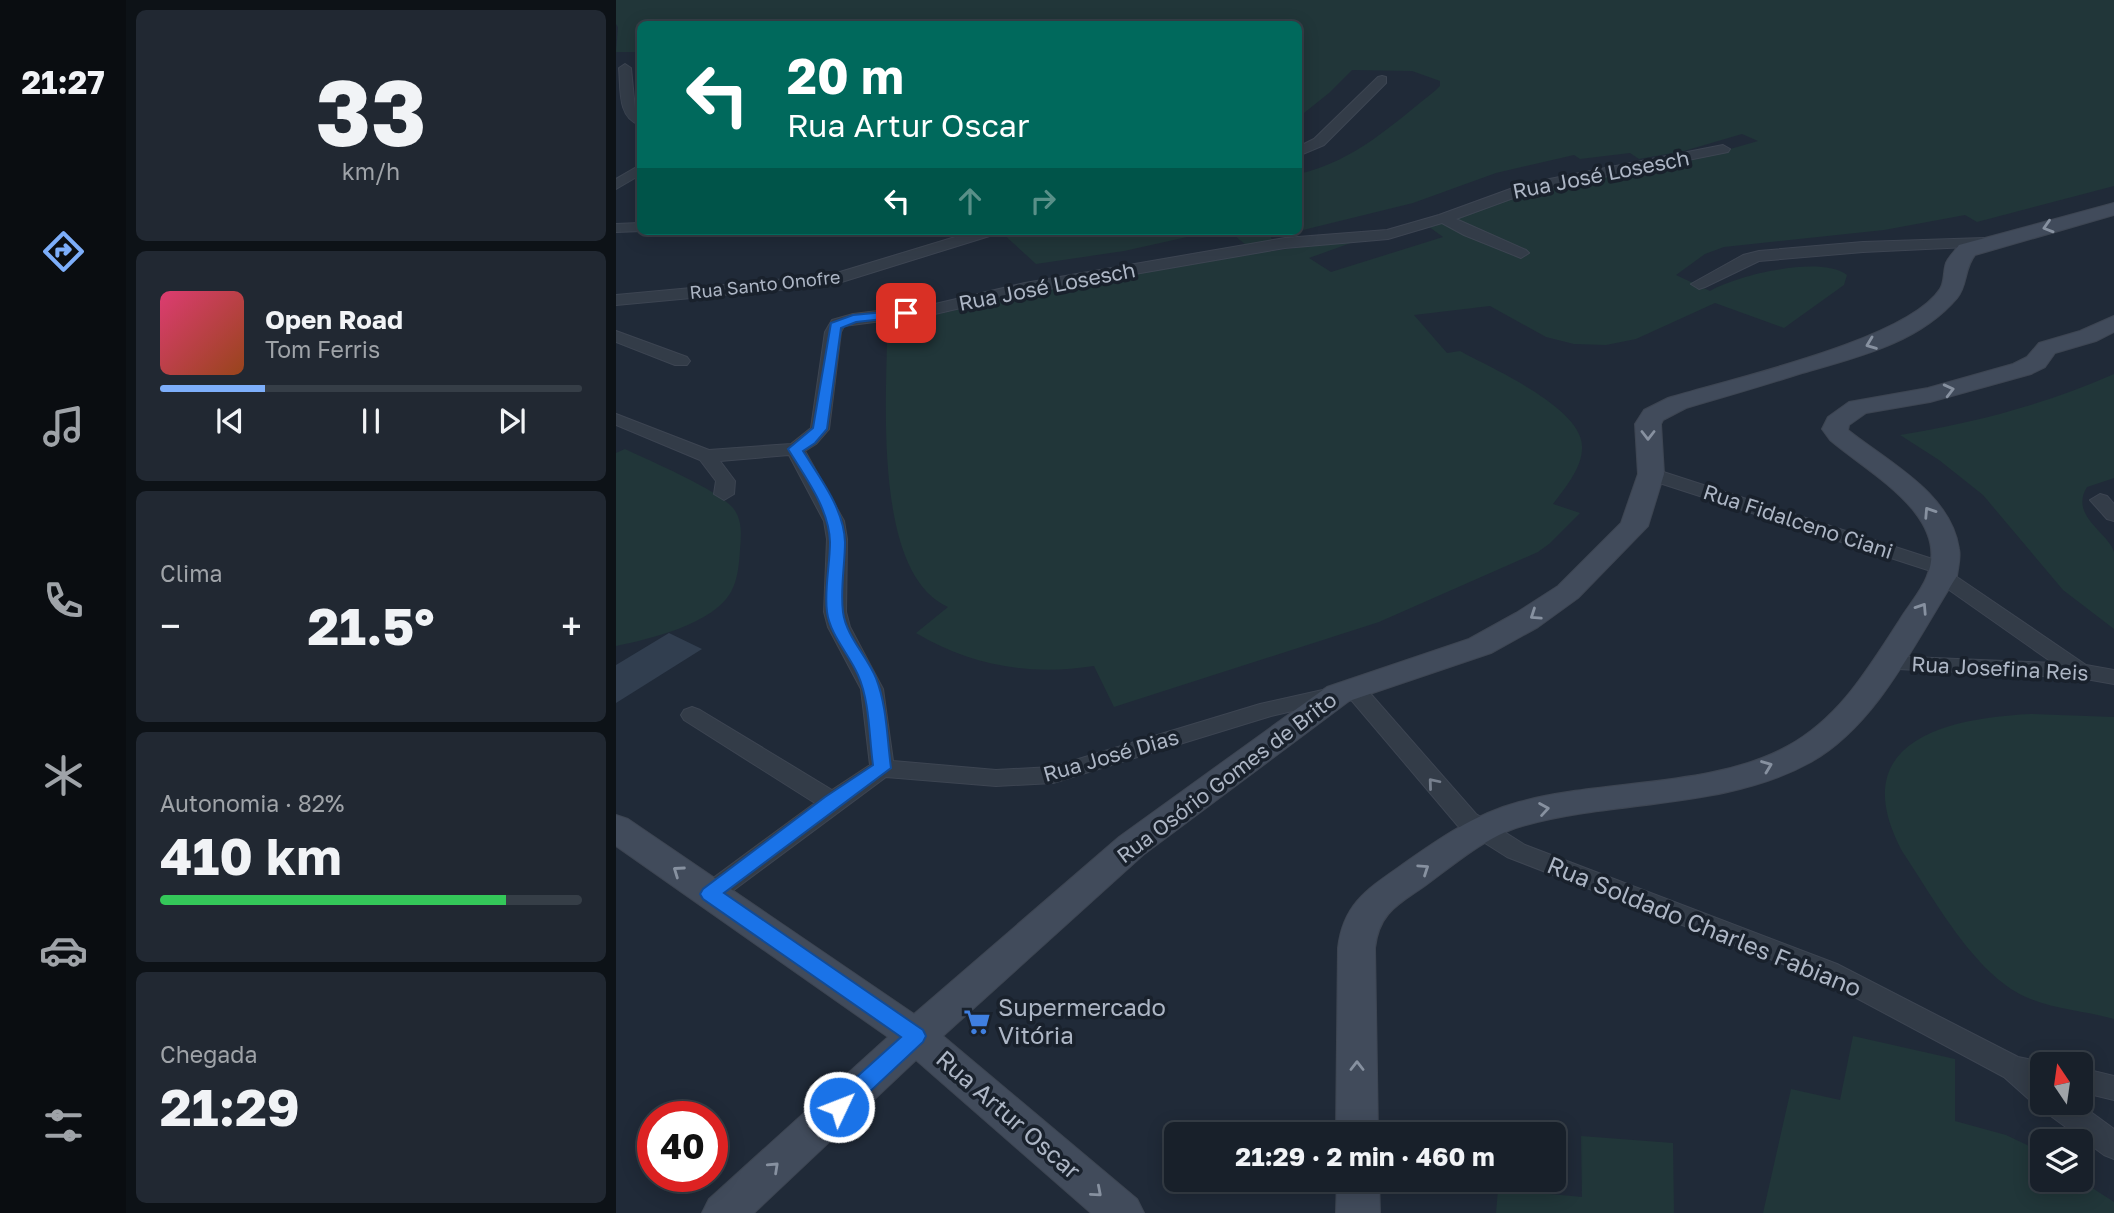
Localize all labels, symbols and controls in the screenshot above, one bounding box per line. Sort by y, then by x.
text: 20 m [787,46,904,105]
icon: left [672,49,763,140]
text: 33 [315,57,427,166]
text: 21:27 [21,63,105,101]
text: Rua Artur Oscar [787,106,1029,144]
street label: Rua José Losesch [1510,144,1691,204]
text: km/h [342,157,400,185]
icon: left [878,182,916,220]
icon: ahead [951,182,989,220]
icon: right [1024,182,1062,220]
one-way arrow [2042,218,2054,233]
icon: directions [39,227,88,276]
street label: Rua José Losesch [956,256,1137,316]
street label: Rua Santo Onofre [688,265,841,303]
pin [876,283,936,343]
icon: arrive [887,294,925,332]
text: Open Road [265,304,403,335]
text: Tom Ferris [265,335,380,363]
one-way arrow [1865,335,1877,349]
one-way arrow [1943,384,1955,398]
icon: music [39,402,88,451]
icon: previous [211,402,249,440]
icon: pause [352,402,390,440]
icon: next [493,402,531,440]
one-way arrow [1640,431,1656,441]
street label: Rua Fidalceno Ciani [1700,478,1896,564]
one-way arrow [1924,507,1937,520]
text: Clima [160,559,223,587]
icon: phone [39,576,88,625]
text: 21.5° [307,594,435,656]
one-way arrow [1913,602,1926,615]
text: − [160,603,181,648]
text: + [561,603,582,648]
one-way arrow [1530,607,1543,619]
street label: Rua Josefina Reis [1911,650,2089,686]
street label: Rua Osório Gomes de Brito [1111,686,1341,868]
street label: Rua José Dias [1040,723,1182,787]
icon: climate [39,751,88,800]
one-way arrow [1761,760,1773,774]
one-way arrow [1428,778,1441,790]
text: Autonomia · 82% [160,789,344,817]
one-way arrow [1538,802,1550,817]
text: 410 km [160,824,342,886]
street label: Rua Soldado Charles Fabiano [1543,849,1866,1002]
one-way arrow [1416,865,1429,877]
one-way arrow [673,867,686,879]
icon: car [39,926,88,975]
place label: Supermercado Vitória [998,992,1166,1049]
supermarket icon: Supermercado Vitória [962,1007,992,1037]
text: Chegada [160,1040,257,1068]
street label: Rua Artur Oscar [931,1043,1087,1184]
north arrow [2030,1052,2093,1115]
map controls [2030,1052,2093,1192]
one-way arrow [1349,1060,1365,1071]
position arrow [802,1070,876,1144]
text: 21:29 [160,1075,300,1137]
icon: filters [39,1101,88,1150]
speed limit sign: 40 [637,1101,728,1192]
button: layers [2030,1129,2093,1192]
text: 21:29 · 2 min · 460 m [1235,1141,1495,1172]
one-way arrow [766,1162,779,1175]
one-way arrow [1089,1184,1102,1196]

